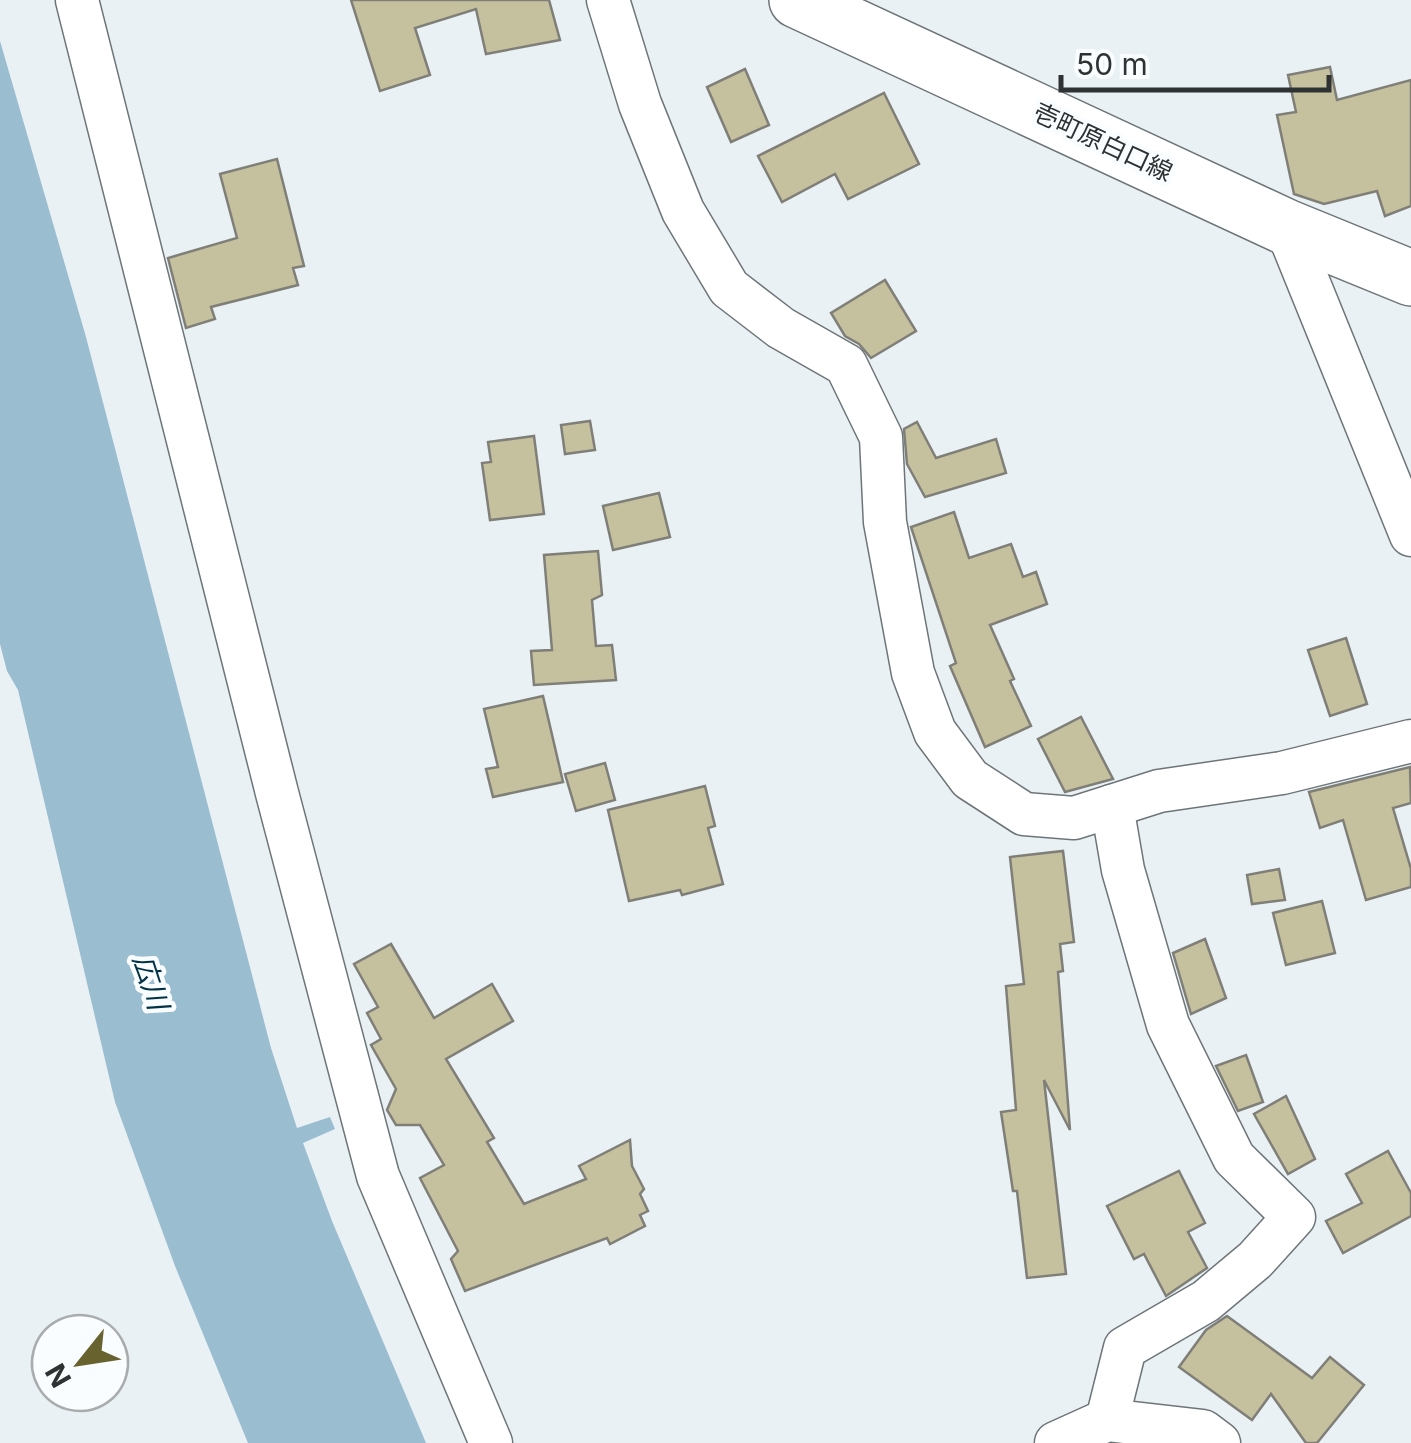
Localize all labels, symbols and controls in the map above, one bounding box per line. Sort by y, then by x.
scale bar [1061,30,1328,92]
text: 50 m [1076,46,1148,82]
street label: 壱町原白口線 [1029,97,1177,187]
water label: 広川 [126,950,177,1017]
north arrow [30,1313,130,1413]
text: N [38,1358,78,1393]

